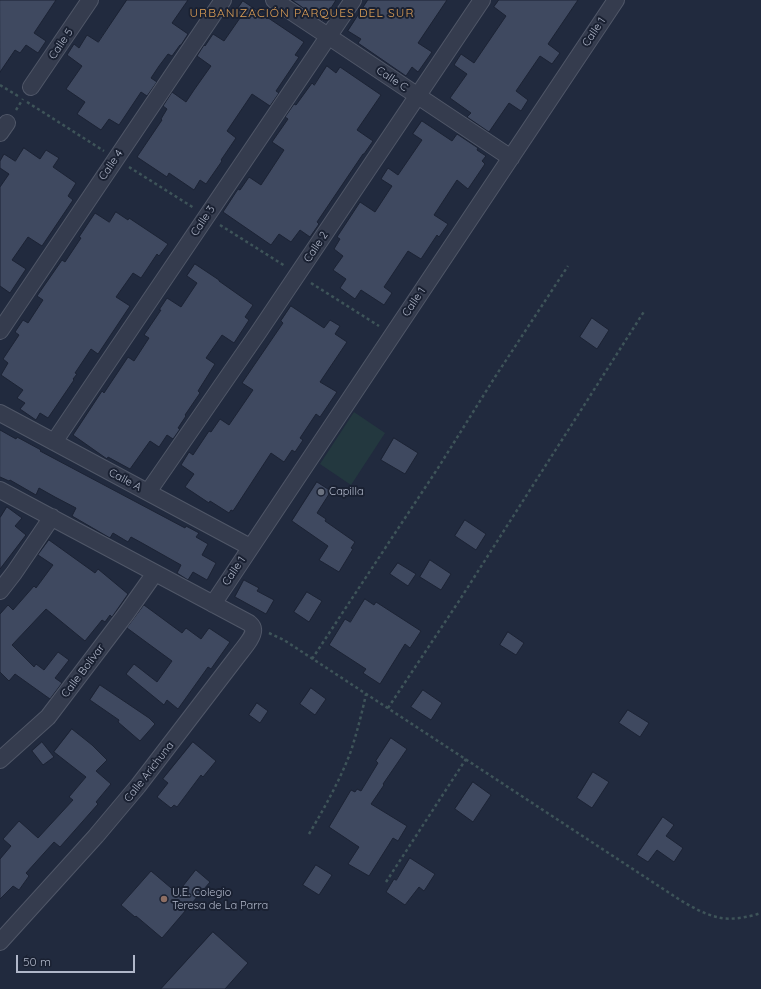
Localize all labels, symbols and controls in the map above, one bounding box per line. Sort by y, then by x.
district label: URBANIZACIÓN PARQUES DEL SUR [190,6,414,20]
street label: Calle 1 [580,15,608,49]
street label: Calle 5 [46,26,76,62]
street label: Calle C [374,64,410,94]
street label: Calle 4 [96,147,126,183]
street label: Calle 3 [188,203,218,239]
street label: Calle 2 [301,229,331,265]
street label: Calle 1 [400,285,428,319]
street label: Calle A [106,466,144,494]
place label: Capilla [329,485,364,499]
marker: Capilla [316,487,326,497]
street label: Calle 1 [220,554,248,588]
street label: Calle Bolívar [59,642,107,700]
street label: Calle Arichuna [121,739,177,805]
place label: U.E. Colegio Teresa de La Parra [172,886,268,912]
marker: U.E. Colegio Teresa de La Parra [159,894,169,904]
scale bar [18,947,137,973]
text: 50 m [23,954,51,969]

